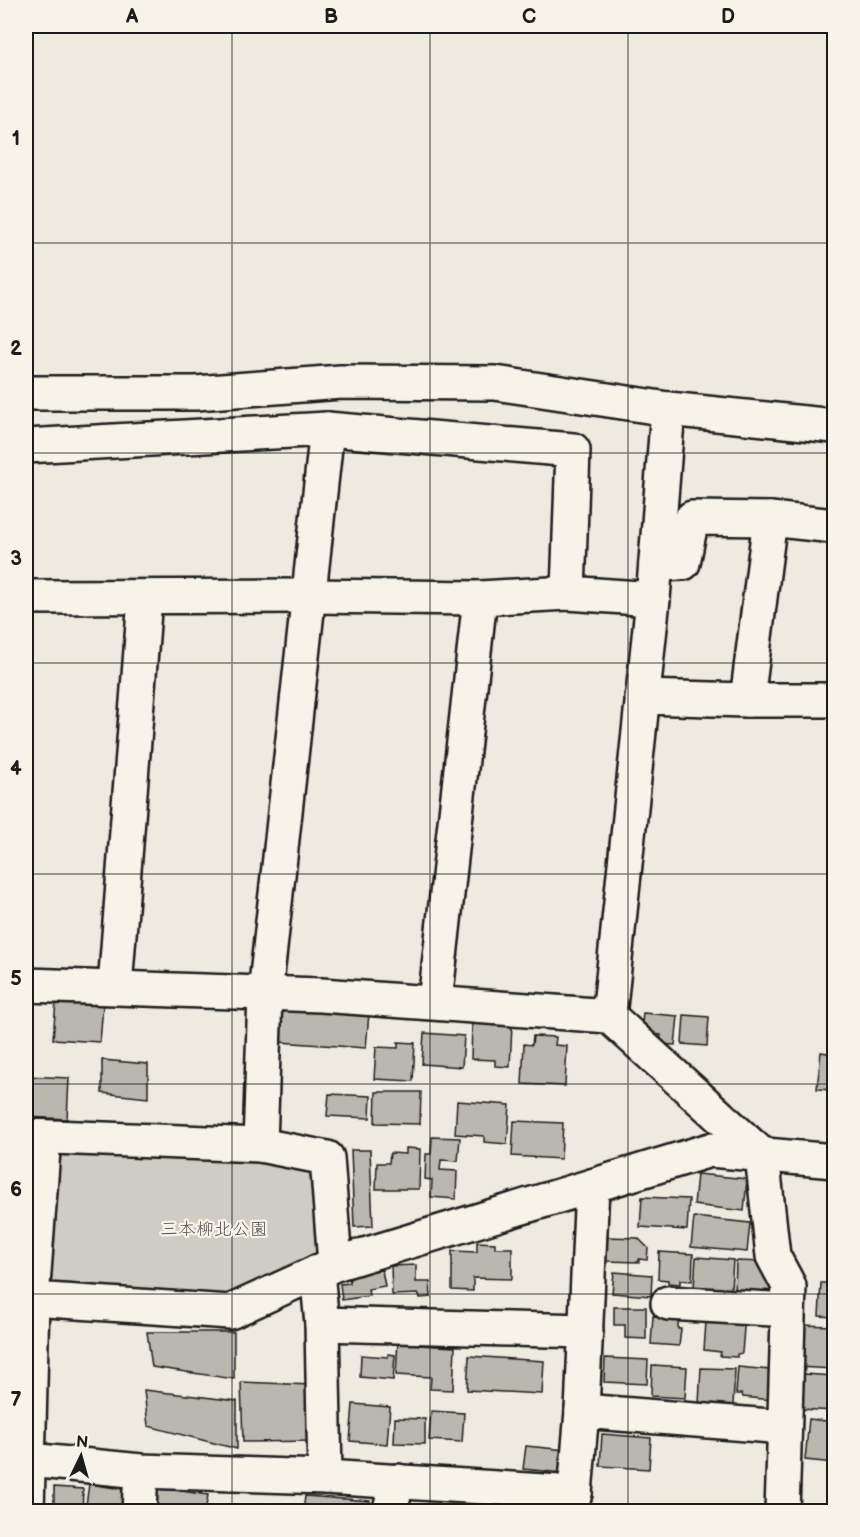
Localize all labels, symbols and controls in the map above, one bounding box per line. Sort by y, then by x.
text: A [125,5,139,29]
text: B [324,5,338,29]
text: C [522,5,536,29]
text: D [721,5,735,29]
text: 1 [12,127,20,151]
text: 2 [10,337,22,361]
text: 3 [10,547,22,571]
text: 4 [10,757,22,781]
text: 5 [10,967,22,991]
text: 6 [10,1178,22,1202]
park label: 三本柳北公園 [160,1219,268,1240]
text: 7 [10,1388,22,1412]
north arrow [51,1426,111,1486]
text: N [75,1433,89,1453]

